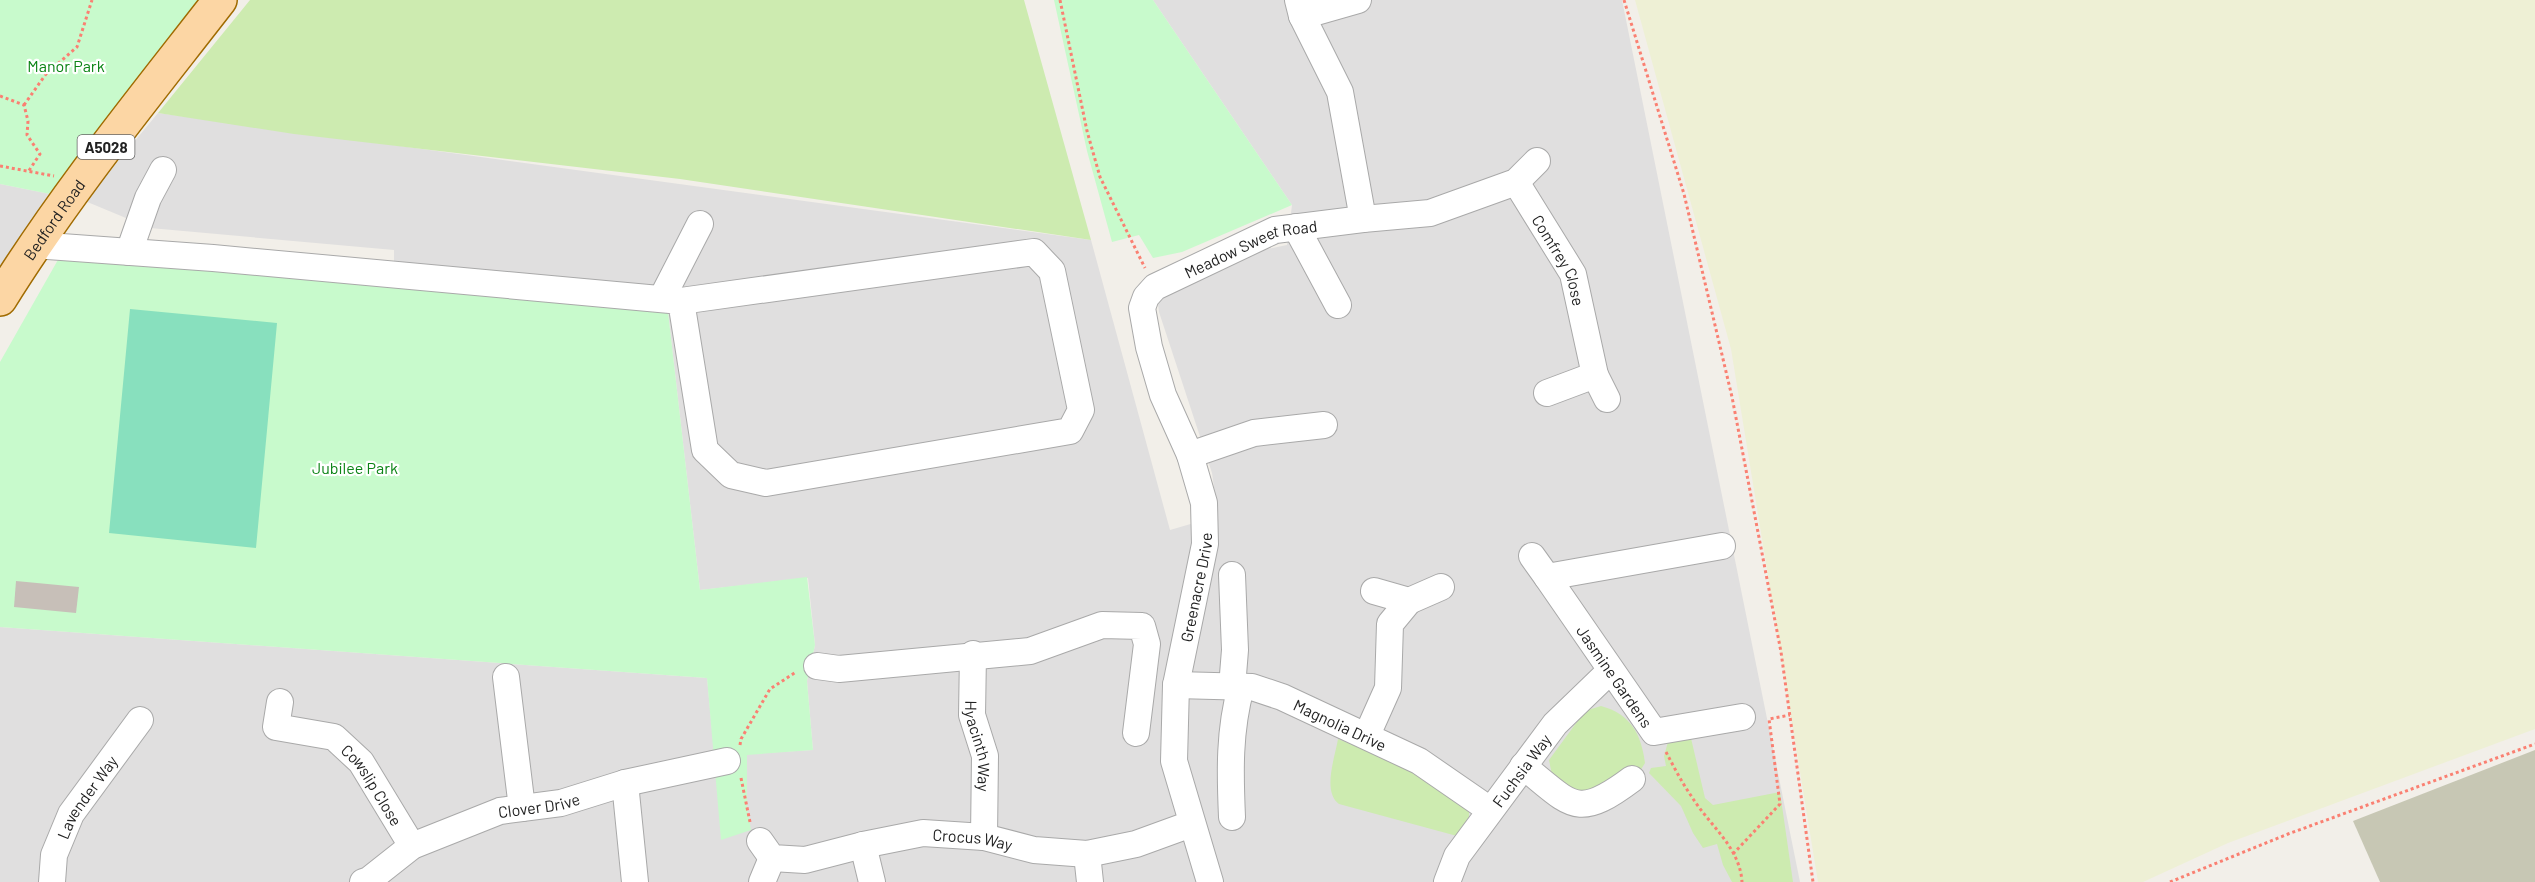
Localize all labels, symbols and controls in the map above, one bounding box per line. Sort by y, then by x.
park label: Manor Park [27,56,105,75]
road number: A5028 [78,135,134,159]
street label: Bedford Road [19,175,88,263]
street label: Comfrey Close [1529,211,1589,307]
street label: Meadow Sweet Road [1181,215,1318,281]
park label: Jubilee Park [312,458,398,477]
street label: Greenacre Drive [1176,533,1215,644]
street label: Jasmine Gardens [1573,621,1657,731]
street label: Magnolia Drive [1291,694,1390,754]
street label: Hyacinth Way [962,700,995,792]
street label: Fuchsia Way [1488,729,1555,810]
street label: Cowslip Close [338,740,407,829]
street label: Lavender Way [52,751,121,841]
street label: Clover Drive [497,788,582,821]
street label: Crocus Way [932,824,1015,854]

